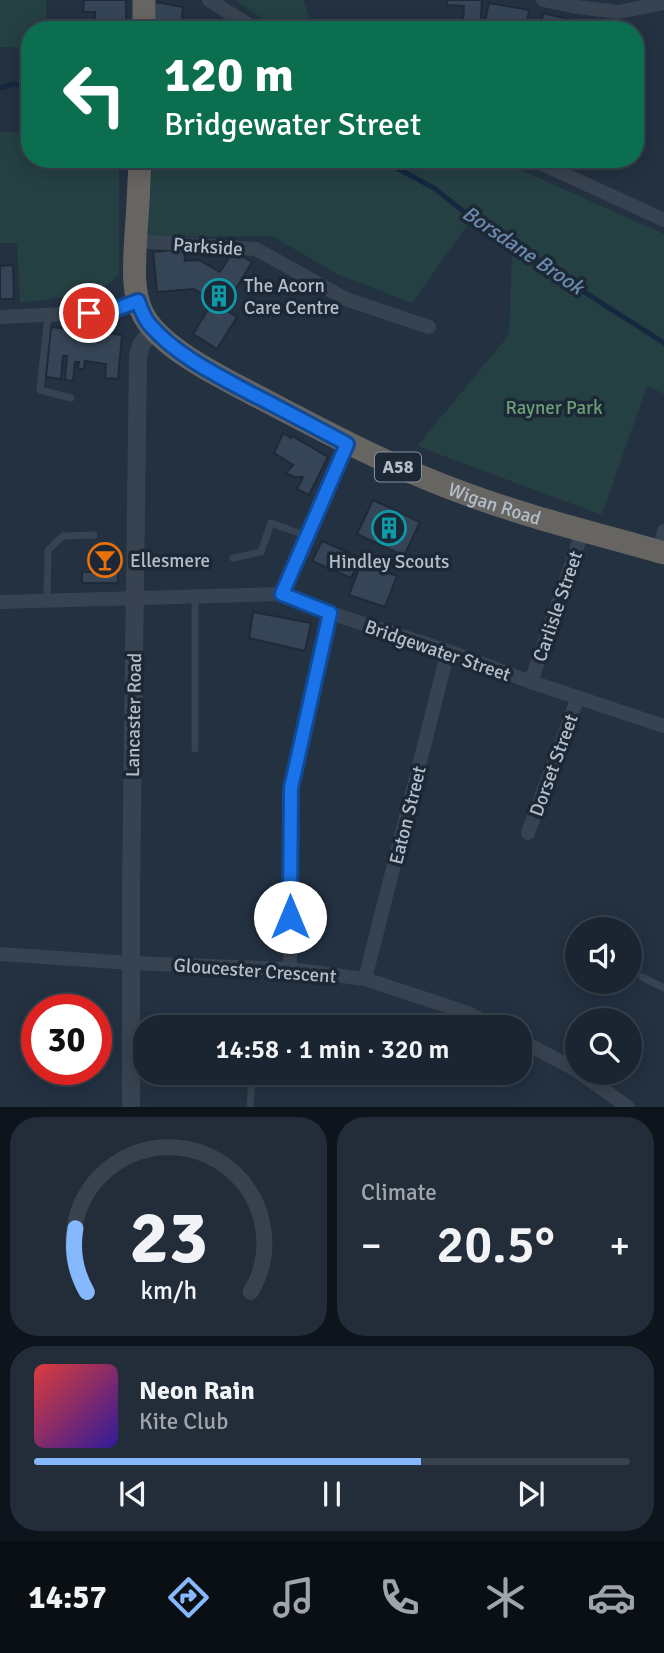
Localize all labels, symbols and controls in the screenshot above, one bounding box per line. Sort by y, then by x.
text: 120 m [164,45,294,105]
icon: left [49,49,140,140]
text: Bridgewater Street [164,105,421,144]
water label: Borsdane Brook [457,200,591,302]
street label: Parkside [172,233,243,261]
place label: The Acorn Care Centre [244,274,339,320]
building icon: The Acorn Care Centre [200,277,238,315]
pin [59,283,119,343]
icon: arrive [70,294,108,332]
park label: Rayner Park [505,396,603,420]
road number: A58 [375,452,421,481]
street label: Wigan Road [445,478,544,531]
building icon: Hindley Scouts [370,509,408,547]
bar icon: Ellesmere [86,541,124,579]
street label: Carlisle Street [528,547,588,665]
place label: Ellesmere [130,549,210,573]
place label: Hindley Scouts [329,550,449,574]
street label: Bridgewater Street [362,615,514,687]
street label: Lancaster Road [121,653,147,777]
street label: Dorset Street [524,710,584,820]
street label: Eaton Street [384,763,432,867]
position arrow [253,880,327,954]
map controls [565,917,642,1085]
button: sound [565,917,642,994]
street label: Gloucester Crescent [173,953,337,989]
speed limit sign: 30 [21,994,112,1085]
button: search [565,1008,642,1085]
text: 14:58 · 1 min · 320 m [216,1034,449,1066]
text: Climate [361,1178,437,1207]
text: 23 [129,1195,208,1284]
text: 20.5° [436,1213,555,1277]
text: − [361,1222,382,1269]
text: + [609,1222,630,1269]
text: km/h [140,1275,197,1306]
text: Neon Rain [139,1375,255,1407]
text: Kite Club [139,1407,228,1436]
icon: previous [114,1475,152,1513]
icon: pause [313,1475,351,1513]
icon: next [512,1475,550,1513]
icon: directions [164,1573,213,1622]
icon: music [269,1573,318,1622]
icon: phone [375,1573,424,1622]
icon: climate [481,1573,530,1622]
icon: car [587,1573,636,1622]
text: 14:57 [28,1578,107,1617]

